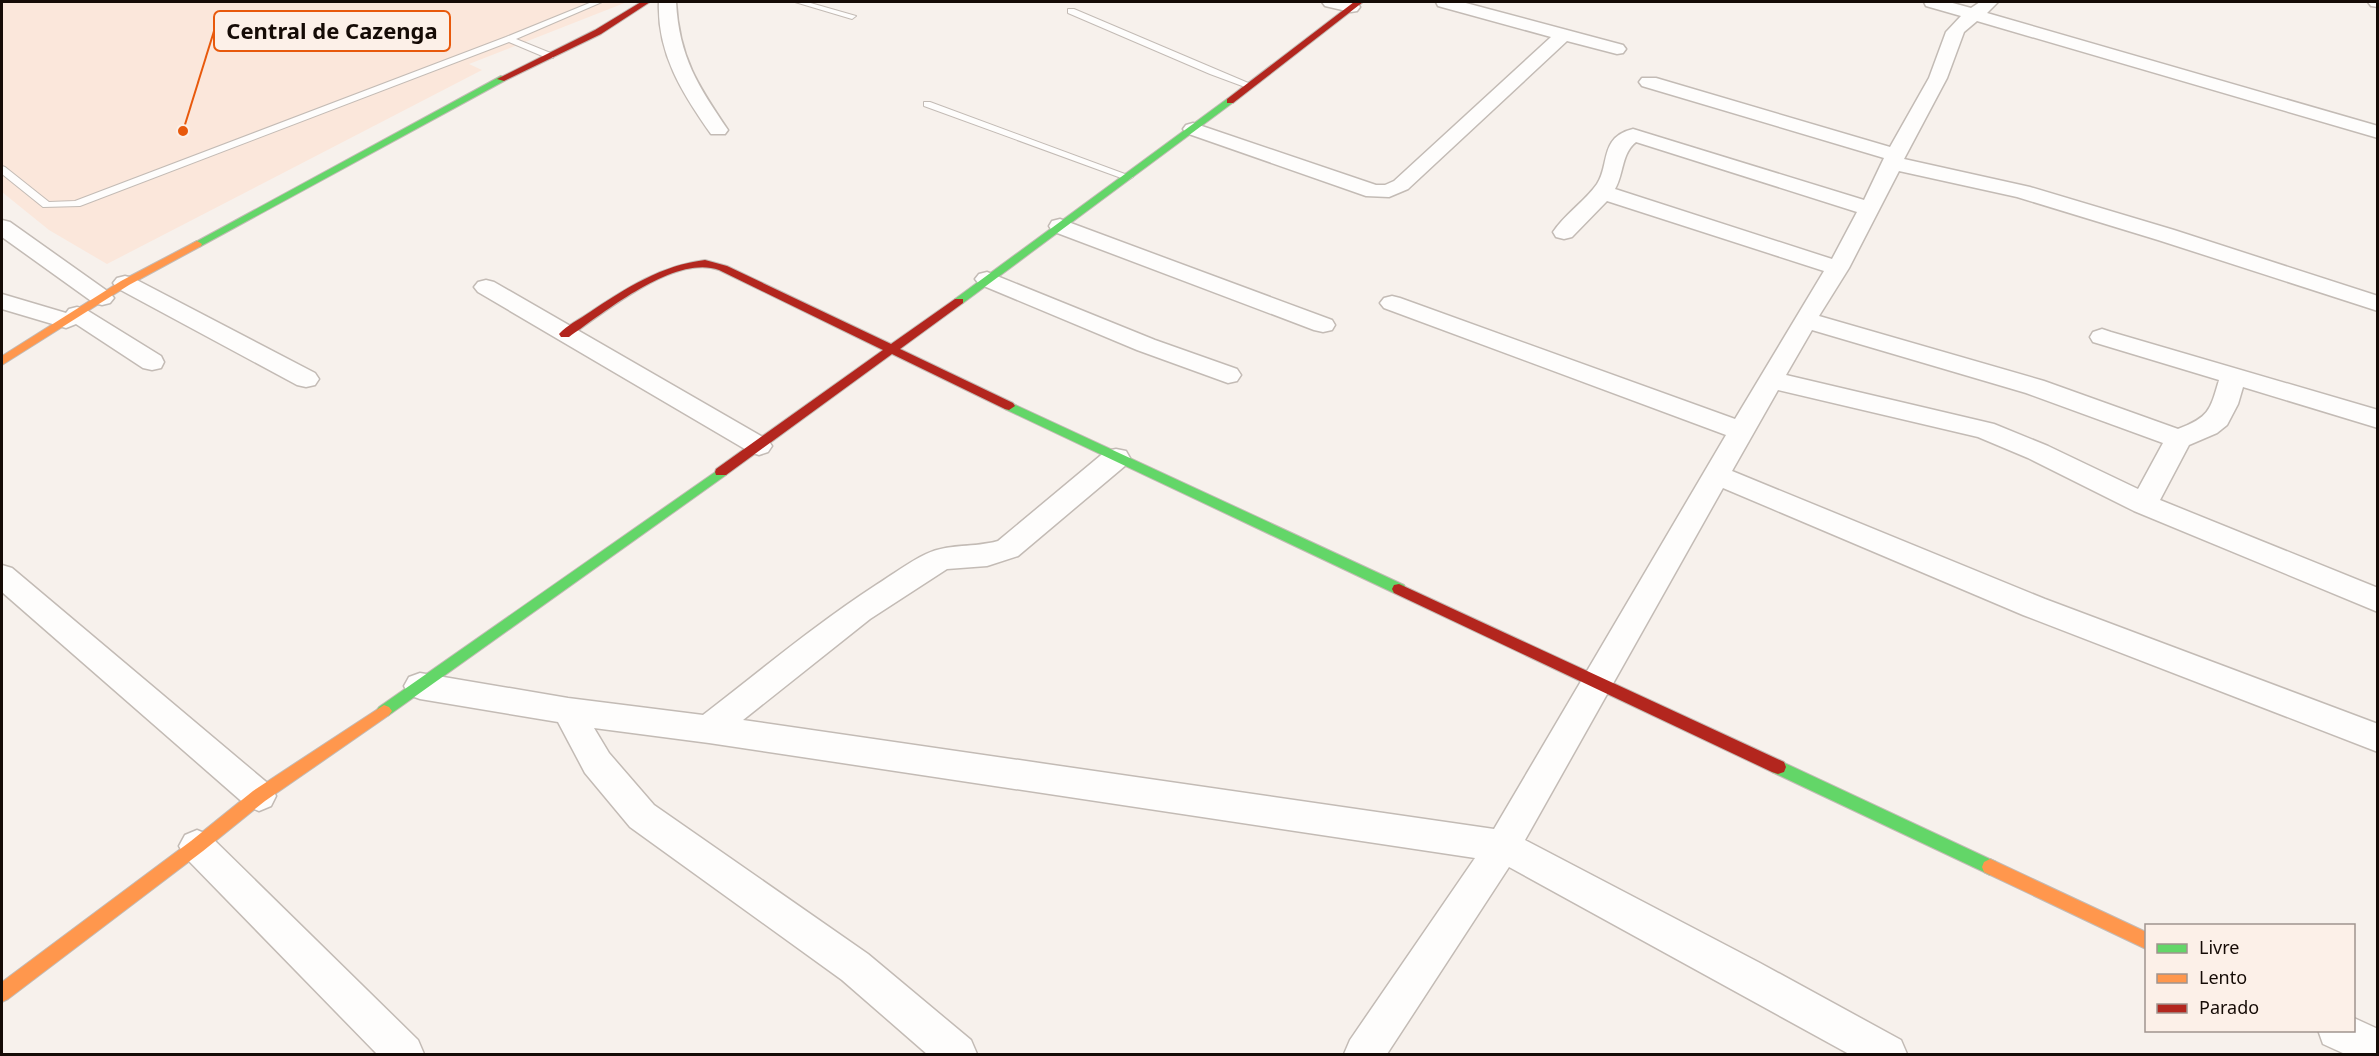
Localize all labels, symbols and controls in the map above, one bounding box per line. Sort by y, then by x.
callout: Central de Cazenga [214,11,450,51]
text: Central de Cazenga [226,15,438,45]
legend [2145,924,2355,1032]
text: Livre [2199,935,2239,959]
text: Lento [2199,965,2247,989]
text: Parado [2199,995,2259,1019]

